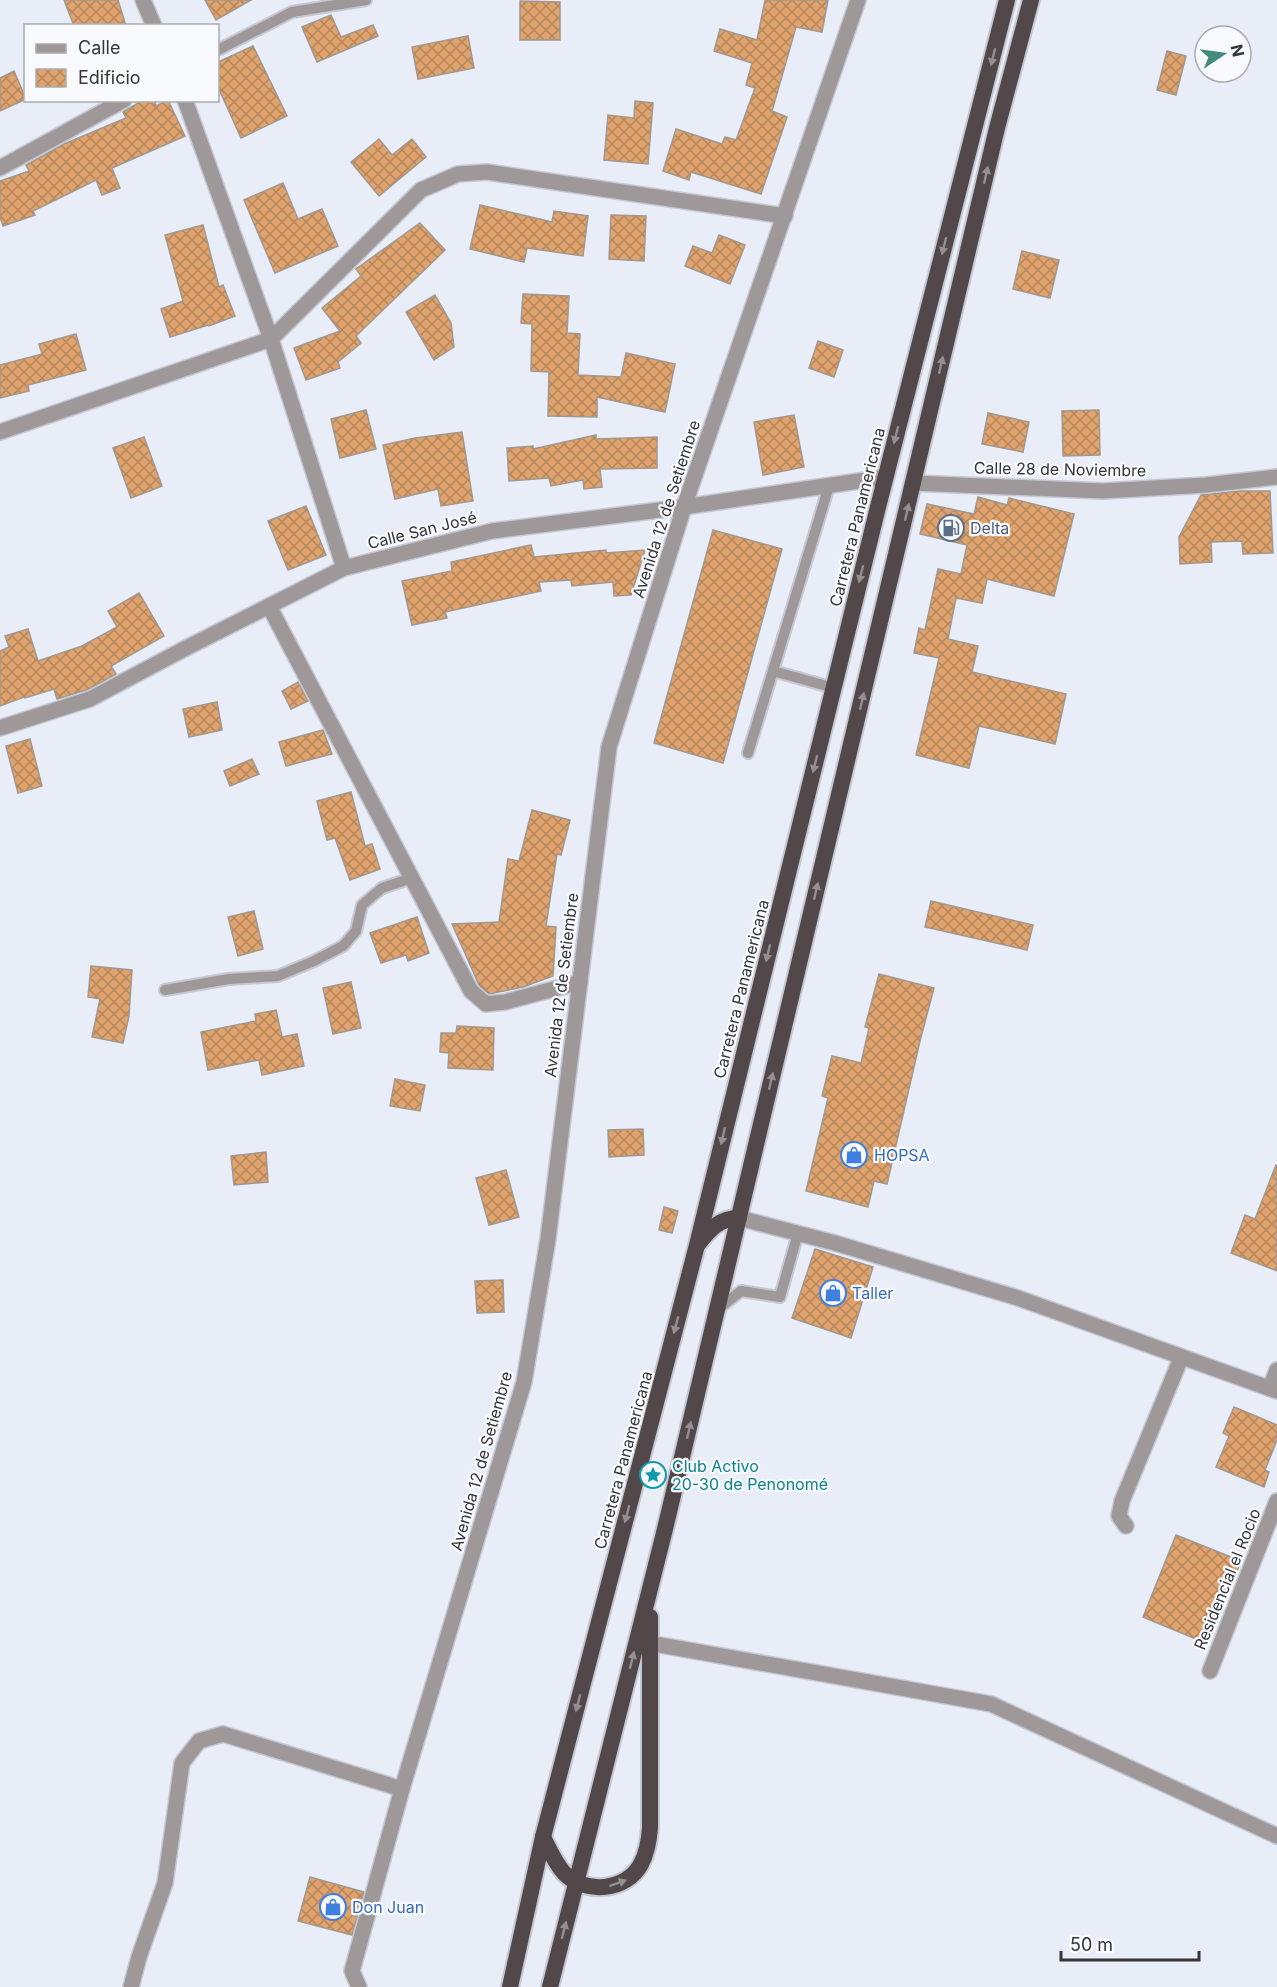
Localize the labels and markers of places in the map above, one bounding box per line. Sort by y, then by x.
fuel station icon: Delta [936,513,966,543]
place label: Delta [970,518,1009,538]
shop icon: HOPSA [839,1140,869,1170]
place label: HOPSA [874,1145,930,1165]
shop icon: Taller [818,1278,848,1308]
place label: Taller [852,1283,893,1303]
place label: Club Activo 20-30 de Penonomé [672,1456,828,1494]
place icon: Club Activo 20-30 de Penonomé [638,1460,668,1490]
shop icon: Don Juan [318,1892,348,1922]
place label: Don Juan [352,1897,424,1917]

